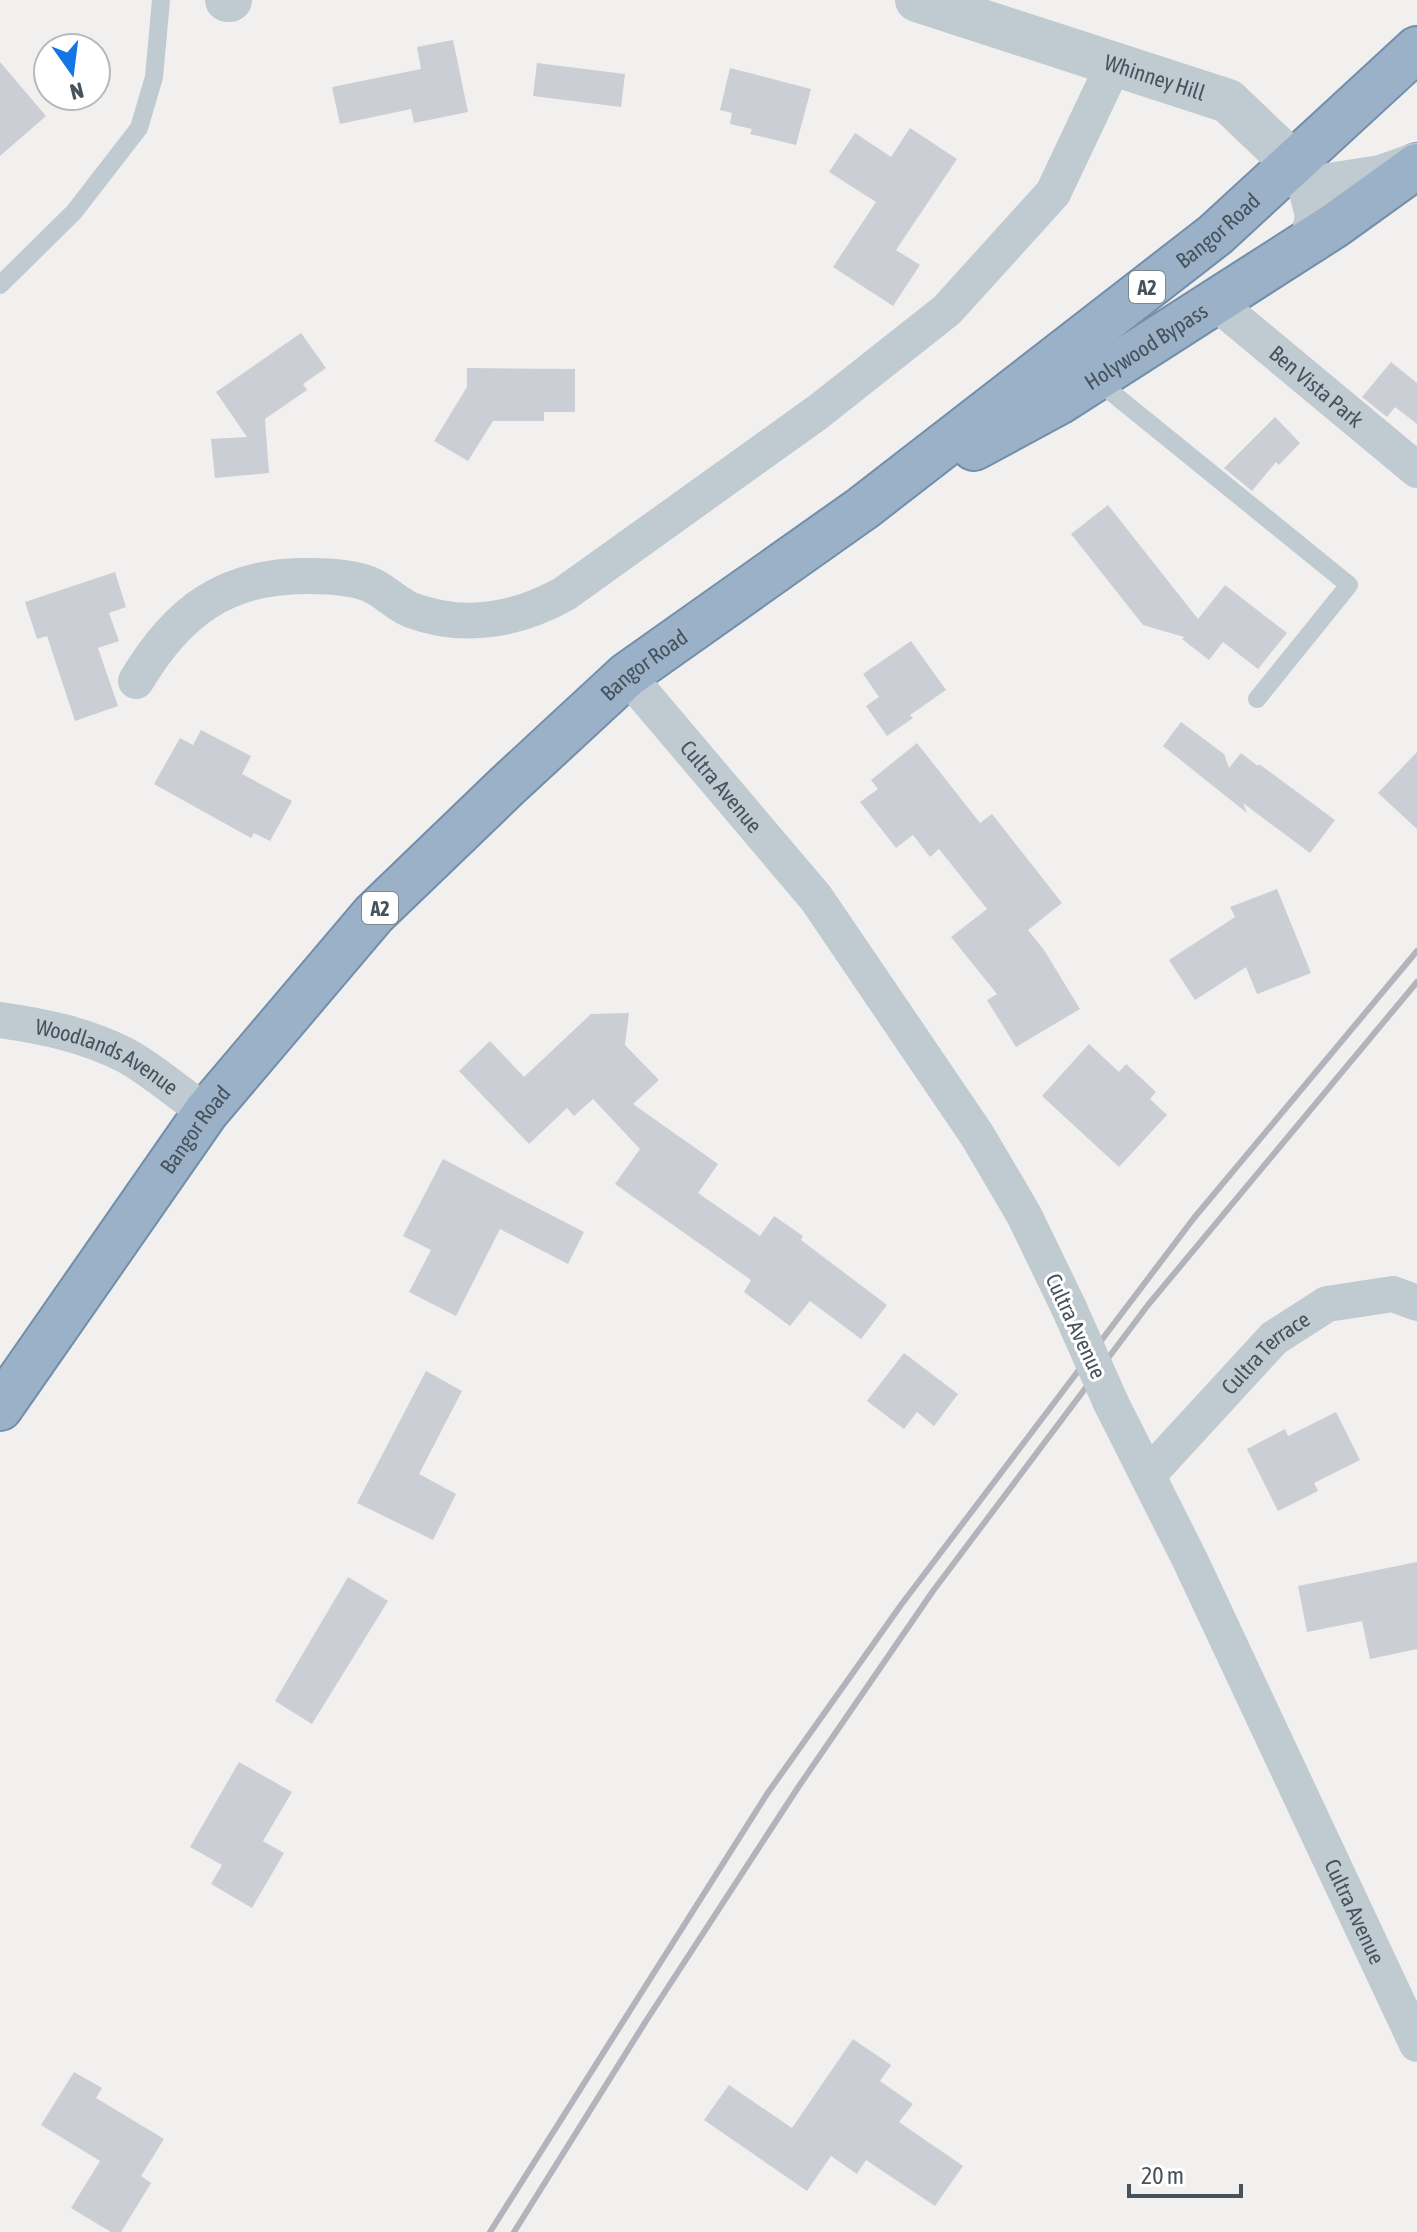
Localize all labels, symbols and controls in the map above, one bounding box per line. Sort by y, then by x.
north arrow [32,32,112,112]
street label: Whinney Hill [1101,49,1209,106]
text: N [67,77,86,106]
street label: Bangor Road [1171,187,1265,273]
road number: A2 [1129,271,1165,303]
street label: Holywood Bypass [1080,297,1212,395]
street label: Ben Vista Park [1264,340,1369,433]
street label: Bangor Road [595,624,692,706]
street label: Cultra Avenue [675,735,768,838]
road number: A2 [362,892,398,924]
street label: Woodlands Avenue [33,1013,183,1100]
street label: Bangor Road [154,1080,236,1178]
street label: Cultra Avenue [1040,1269,1112,1383]
street label: Cultra Terrace [1216,1306,1314,1400]
street label: Cultra Avenue [1319,1855,1391,1968]
scale bar [1129,2148,1241,2198]
text: 20 m [1141,2162,1184,2189]

